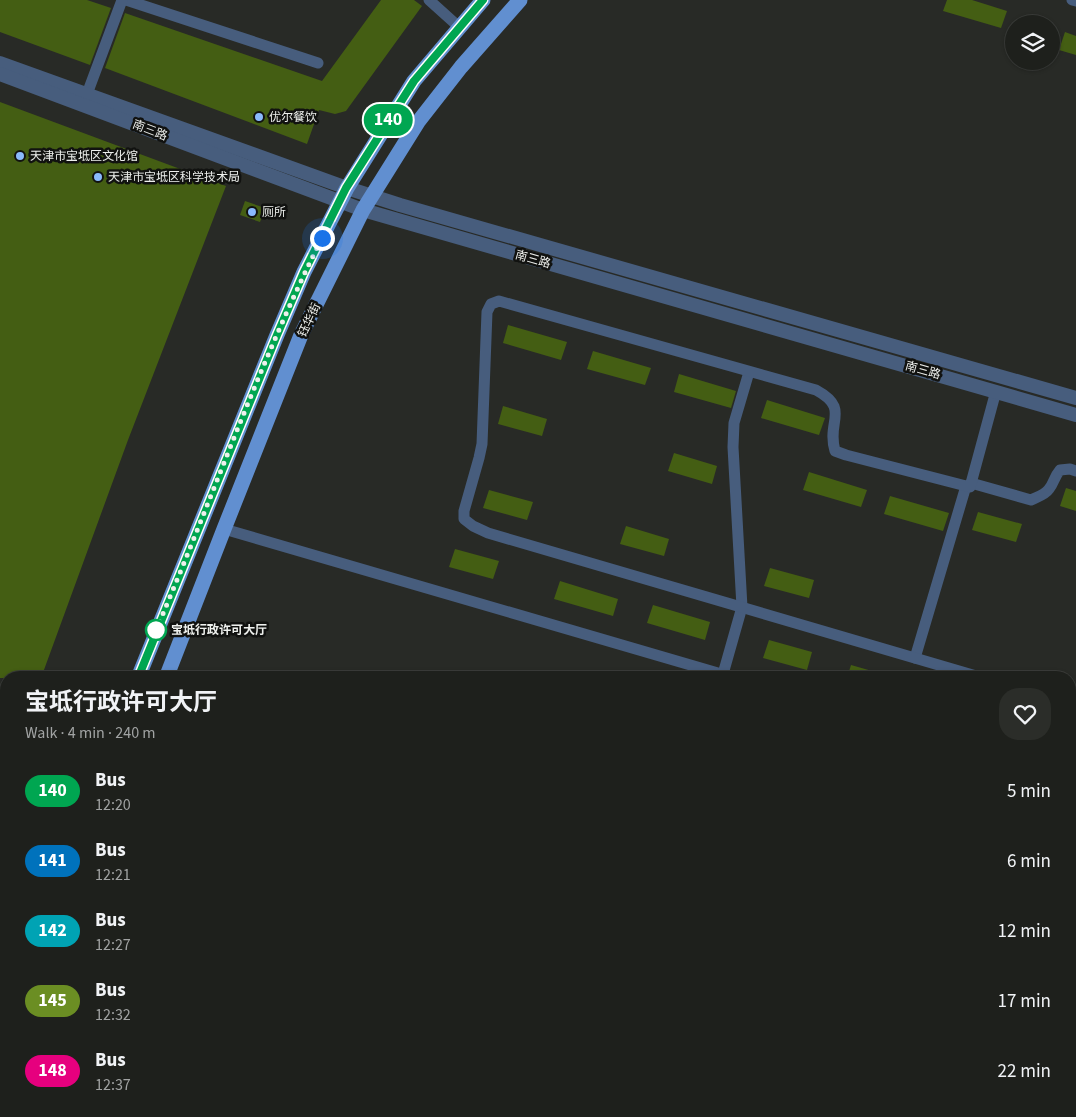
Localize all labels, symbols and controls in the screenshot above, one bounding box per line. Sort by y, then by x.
map controls [1005,15,1060,70]
button: layers [1005,15,1060,70]
line badge: 140 [359,104,417,136]
text: 140 [374,107,402,132]
place label: 优尔餐饮 [269,109,317,126]
marker: 优尔餐饮 [253,111,265,123]
street label: 南三路 [130,116,170,145]
place label: 天津市宝坻区文化馆 [30,148,138,165]
marker: 天津市宝坻区文化馆 [14,150,26,162]
place label: 天津市宝坻区科学技术局 [108,169,240,186]
marker: 天津市宝坻区科学技术局 [92,171,104,183]
place label: 厕所 [262,204,286,221]
marker: 厕所 [246,206,258,218]
your location [310,226,335,251]
street label: 南三路 [513,246,553,273]
street label: 钰华街 [294,300,325,340]
street label: 南三路 [903,357,943,384]
marker: 宝坻行政许可大厅 [145,619,167,641]
place label: 宝坻行政许可大厅 [171,622,267,639]
text: 宝坻行政许可大厅 [25,685,217,720]
button: heart [999,688,1051,740]
text: Walk · 4 min · 240 m [25,722,156,744]
text: Bus [95,767,126,794]
text: 140 [38,778,67,803]
text: 5 min [1007,778,1051,805]
text: 12:20 [95,794,131,816]
text: Bus [95,837,126,864]
text: 141 [38,848,67,873]
text: 6 min [1007,848,1051,875]
text: 12:21 [95,864,131,886]
text: Bus [95,907,126,934]
text: 142 [38,918,67,943]
text: 12 min [997,918,1051,945]
text: 12:27 [95,934,131,956]
text: Bus [95,977,126,1004]
text: 145 [38,988,67,1013]
text: 17 min [997,988,1051,1015]
text: 12:32 [95,1004,131,1026]
text: Bus [95,1047,126,1074]
text: 148 [38,1058,67,1083]
text: 22 min [997,1058,1051,1085]
text: 12:37 [95,1074,131,1096]

